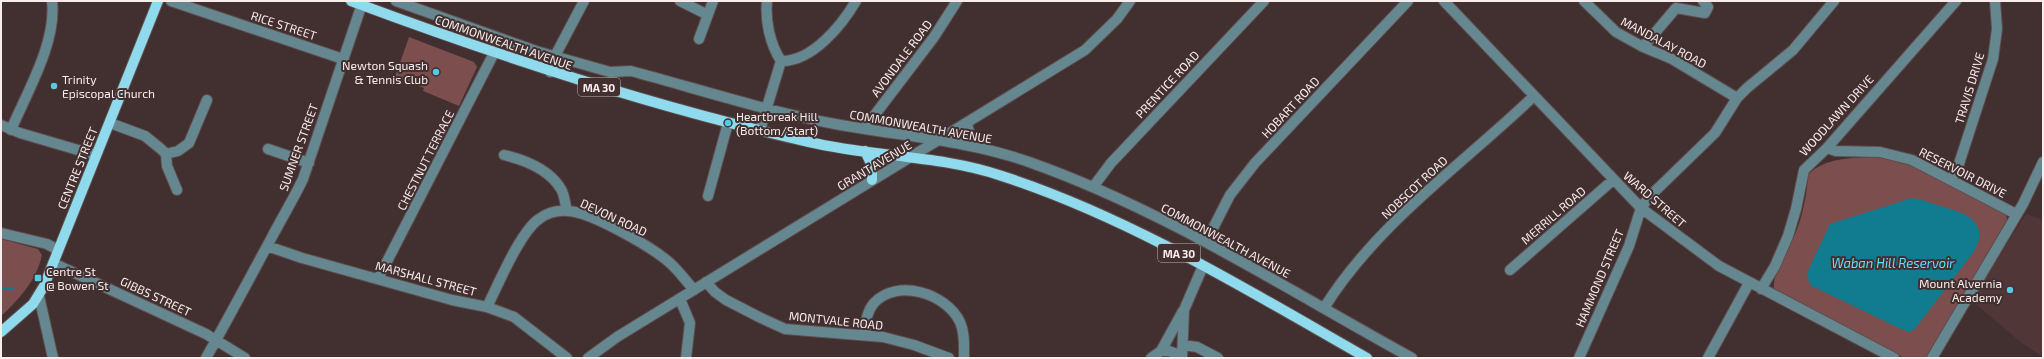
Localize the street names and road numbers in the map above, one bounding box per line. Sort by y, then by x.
street label: RICE STREET [249,8,319,42]
street label: COMMONWEALTH AVENUE [433,12,575,72]
street label: MANDALAY ROAD [1619,14,1709,70]
street label: AVONDALE ROAD [868,17,934,99]
street label: PRENTICE ROAD [1132,47,1202,121]
street label: TRAVIS DRIVE [1952,50,1987,125]
street label: WOODLAWN DRIVE [1796,72,1876,158]
street label: HOBART ROAD [1258,74,1322,140]
road number: MA 30 [578,78,620,96]
street label: SUMNER STREET [276,101,320,193]
street label: CHESTNUT TERRACE [394,107,456,212]
street label: COMMONWEALTH AVENUE [849,107,994,145]
street label: CENTRE STREET [54,125,100,211]
street label: GRANT AVENUE [834,137,914,193]
street label: RESERVOIR DRIVE [1917,144,2009,200]
street label: NOBSCOT ROAD [1378,153,1450,221]
street label: WARD STREET [1621,168,1689,230]
street label: MERRILL ROAD [1518,183,1588,247]
street label: DEVON ROAD [578,195,650,239]
street label: COMMONWEALTH AVENUE [1159,200,1293,280]
street label: HAMMOND STREET [1572,227,1626,329]
road number: MA 30 [1158,244,1200,262]
street label: MARSHALL STREET [374,258,478,298]
street label: GIBBS STREET [118,273,194,319]
street label: MONTVALE ROAD [788,308,884,332]

